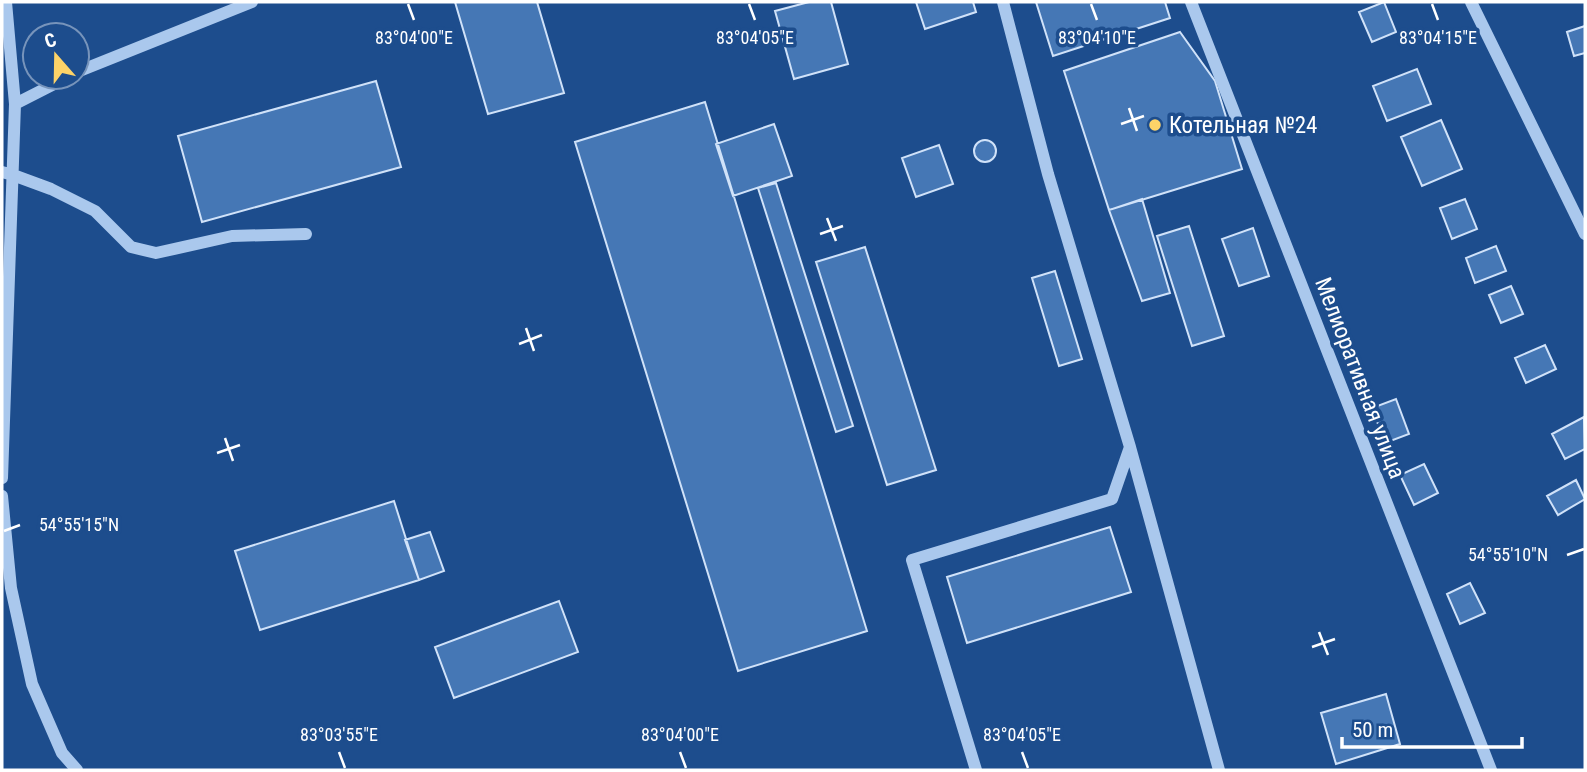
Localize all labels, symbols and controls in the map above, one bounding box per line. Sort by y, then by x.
north arrow [21,21,91,91]
text: 83°04'00"E [375,27,453,48]
text: 83°04'05"E [716,27,794,48]
text: 83°04'10"E [1058,27,1136,48]
text: 83°04'15"E [1399,27,1477,48]
text: С [41,28,60,53]
place label: Котельная №24 [1169,112,1317,139]
marker: Котельная №24 [1147,117,1163,133]
street label: Мелиоративная улица [1309,274,1411,482]
text: 54°55'15"N [39,514,119,535]
text: 54°55'10"N [1468,544,1548,565]
scale bar [1342,706,1522,750]
text: 50 m [1352,718,1393,742]
text: 83°03'55"E [300,724,378,745]
text: 83°04'00"E [641,724,719,745]
text: 83°04'05"E [983,724,1061,745]

